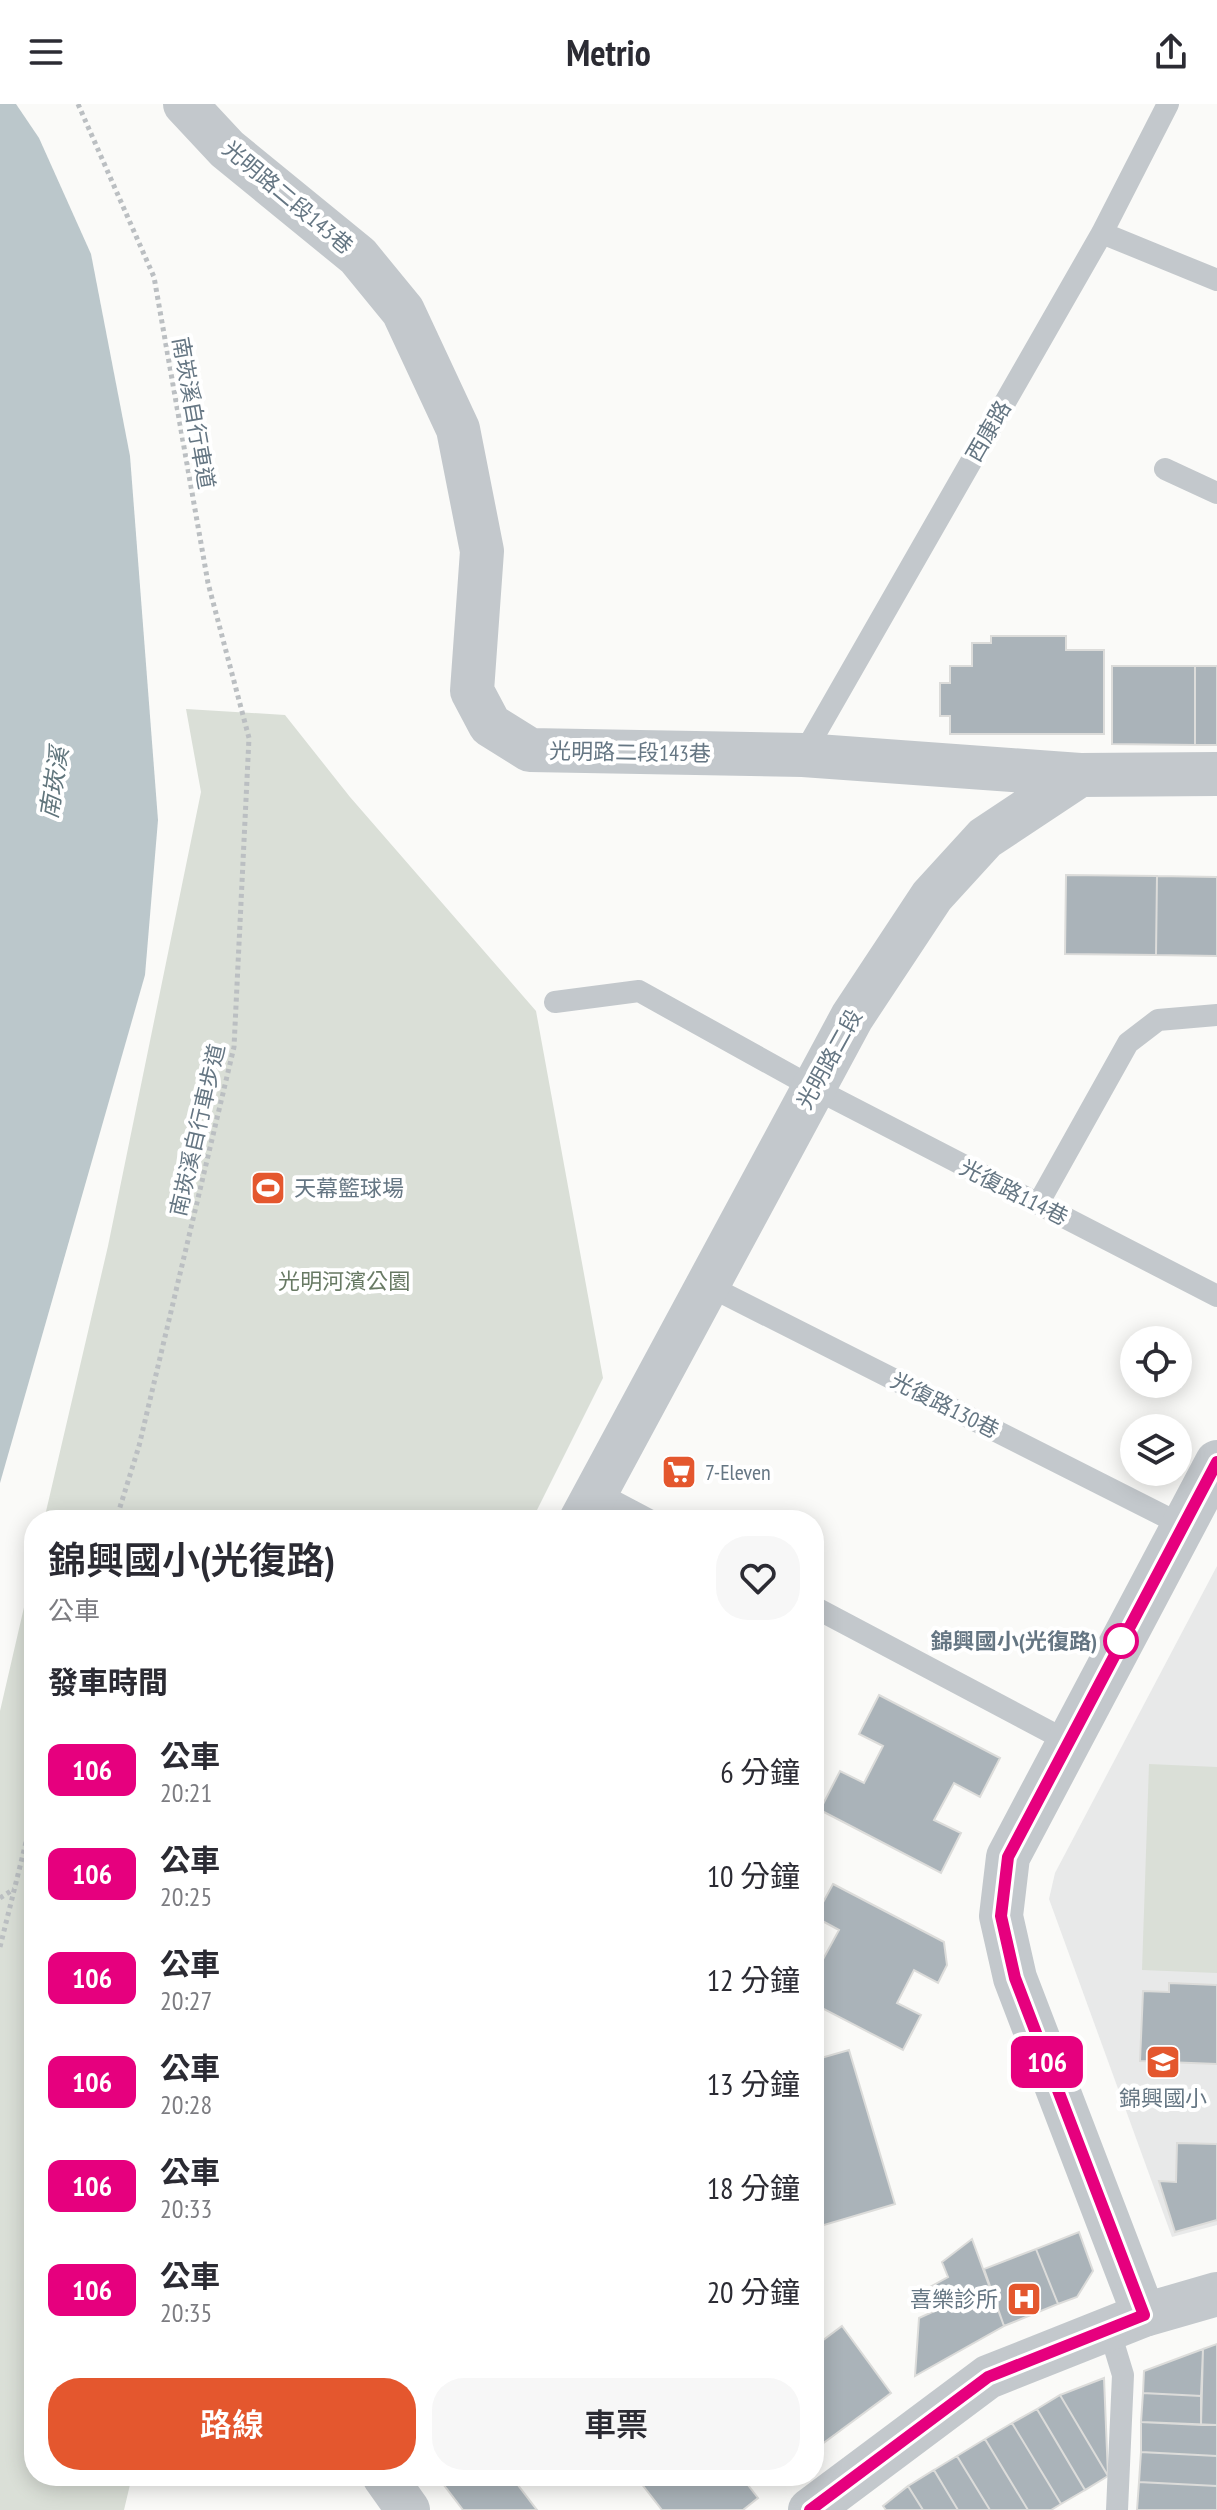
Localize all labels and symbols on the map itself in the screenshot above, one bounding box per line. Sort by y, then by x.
street label: 光明路二段143巷 [217,134,359,260]
street label: 南崁溪自行車道 [167,335,221,491]
street label: 西康路 [959,395,1017,467]
street label: 光明路二段143巷 [549,737,711,767]
water label: 南崁溪 [33,742,75,821]
street label: 光明路二段 [790,1004,868,1114]
street label: 南崁溪自行車步道 [164,1041,230,1219]
street label: 光復路114巷 [955,1153,1073,1231]
sports icon: 天幕籃球場 [249,1169,287,1207]
place label: 天幕籃球場 [294,1174,404,1202]
park label: 光明河濱公園 [278,1267,410,1295]
street label: 光復路130巷 [886,1366,1004,1444]
supermarket icon: 7-Eleven [660,1453,698,1491]
place label: 7-Eleven [705,1458,771,1486]
marker: 錦興國小(光復路) [1104,1624,1138,1658]
place label: 錦興國小(光復路) [931,1627,1097,1655]
line badge: 106 [1001,2036,1093,2088]
school or university icon: 錦興國小 [1144,2043,1182,2081]
place label: 錦興國小 [1119,2084,1207,2112]
hospital icon: 喜樂診所 [1005,2280,1043,2318]
place label: 喜樂診所 [910,2285,998,2313]

